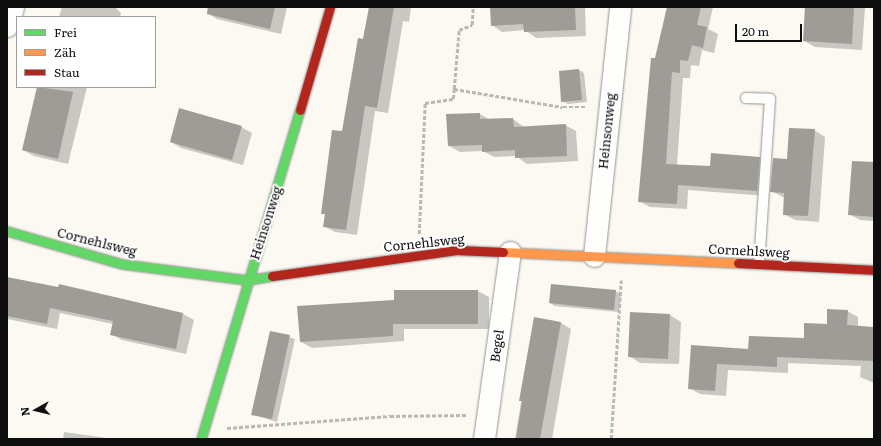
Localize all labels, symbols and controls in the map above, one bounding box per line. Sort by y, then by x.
legend [16,16,156,88]
scale bar [737,16,804,42]
text: 20 m [742,22,769,40]
text: Frei [54,23,77,41]
text: Zäh [54,43,76,61]
text: Stau [54,63,80,81]
street label: Heinsonweg [595,92,619,170]
street label: Heinsonweg [247,184,285,262]
street label: Cornehlsweg [56,225,138,259]
street label: Cornehlsweg [383,231,465,255]
street label: Cornehlsweg [708,241,790,261]
street label: Begel [487,328,507,364]
north arrow [16,390,56,430]
text: N [16,406,33,417]

